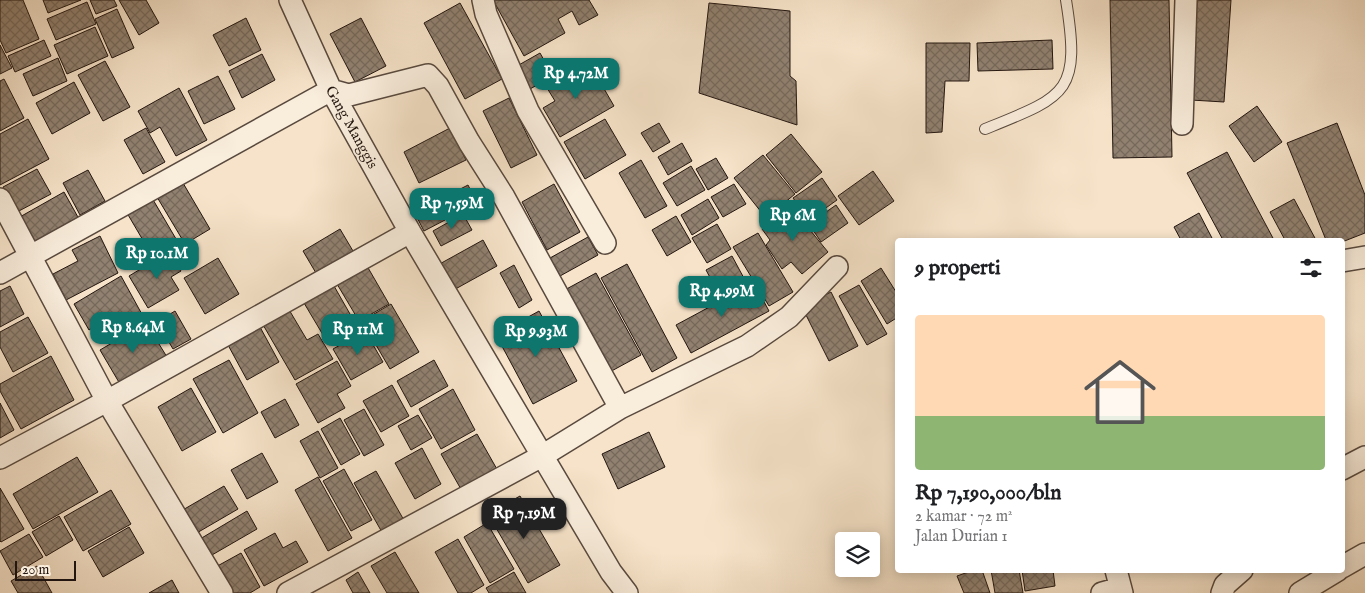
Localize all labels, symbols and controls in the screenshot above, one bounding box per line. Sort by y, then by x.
pin: Rp 4.72M [524,58,628,100]
text: Rp 4.72M [543,64,609,84]
street label: Gang Manggis [321,82,382,172]
pin: Rp 7.59M [400,188,504,230]
text: Rp 7.59M [421,194,484,214]
pin: Rp 6M [758,200,828,242]
text: Rp 6M [770,206,816,226]
pin: Rp 10.1M [105,238,209,280]
text: Rp 10.1M [126,244,188,264]
icon: filters [1297,254,1325,282]
text: 9 properti [915,255,1001,282]
pin: Rp 4.99M [670,276,774,318]
text: Rp 4.99M [690,282,754,302]
pin: Rp 8.64M [81,312,185,354]
pin: Rp 11M [317,314,399,356]
pin: Rp 9.93M [484,316,588,358]
text: Rp 8.64M [101,318,165,338]
text: Rp 11M [332,320,384,340]
text: Rp 9.93M [505,322,567,342]
icon: home [1075,347,1165,437]
text: Rp 7,190,000/bln [915,480,1061,507]
pin: Rp 7.19M [472,498,576,540]
text: Rp 7.19M [492,504,556,524]
text: 2 kamar · 72 m² [915,507,1012,527]
text: Jalan Durian 1 [915,527,1008,547]
map controls [835,532,880,577]
button: layers [835,532,880,577]
scale bar [15,558,76,581]
text: 20 m [22,561,49,579]

